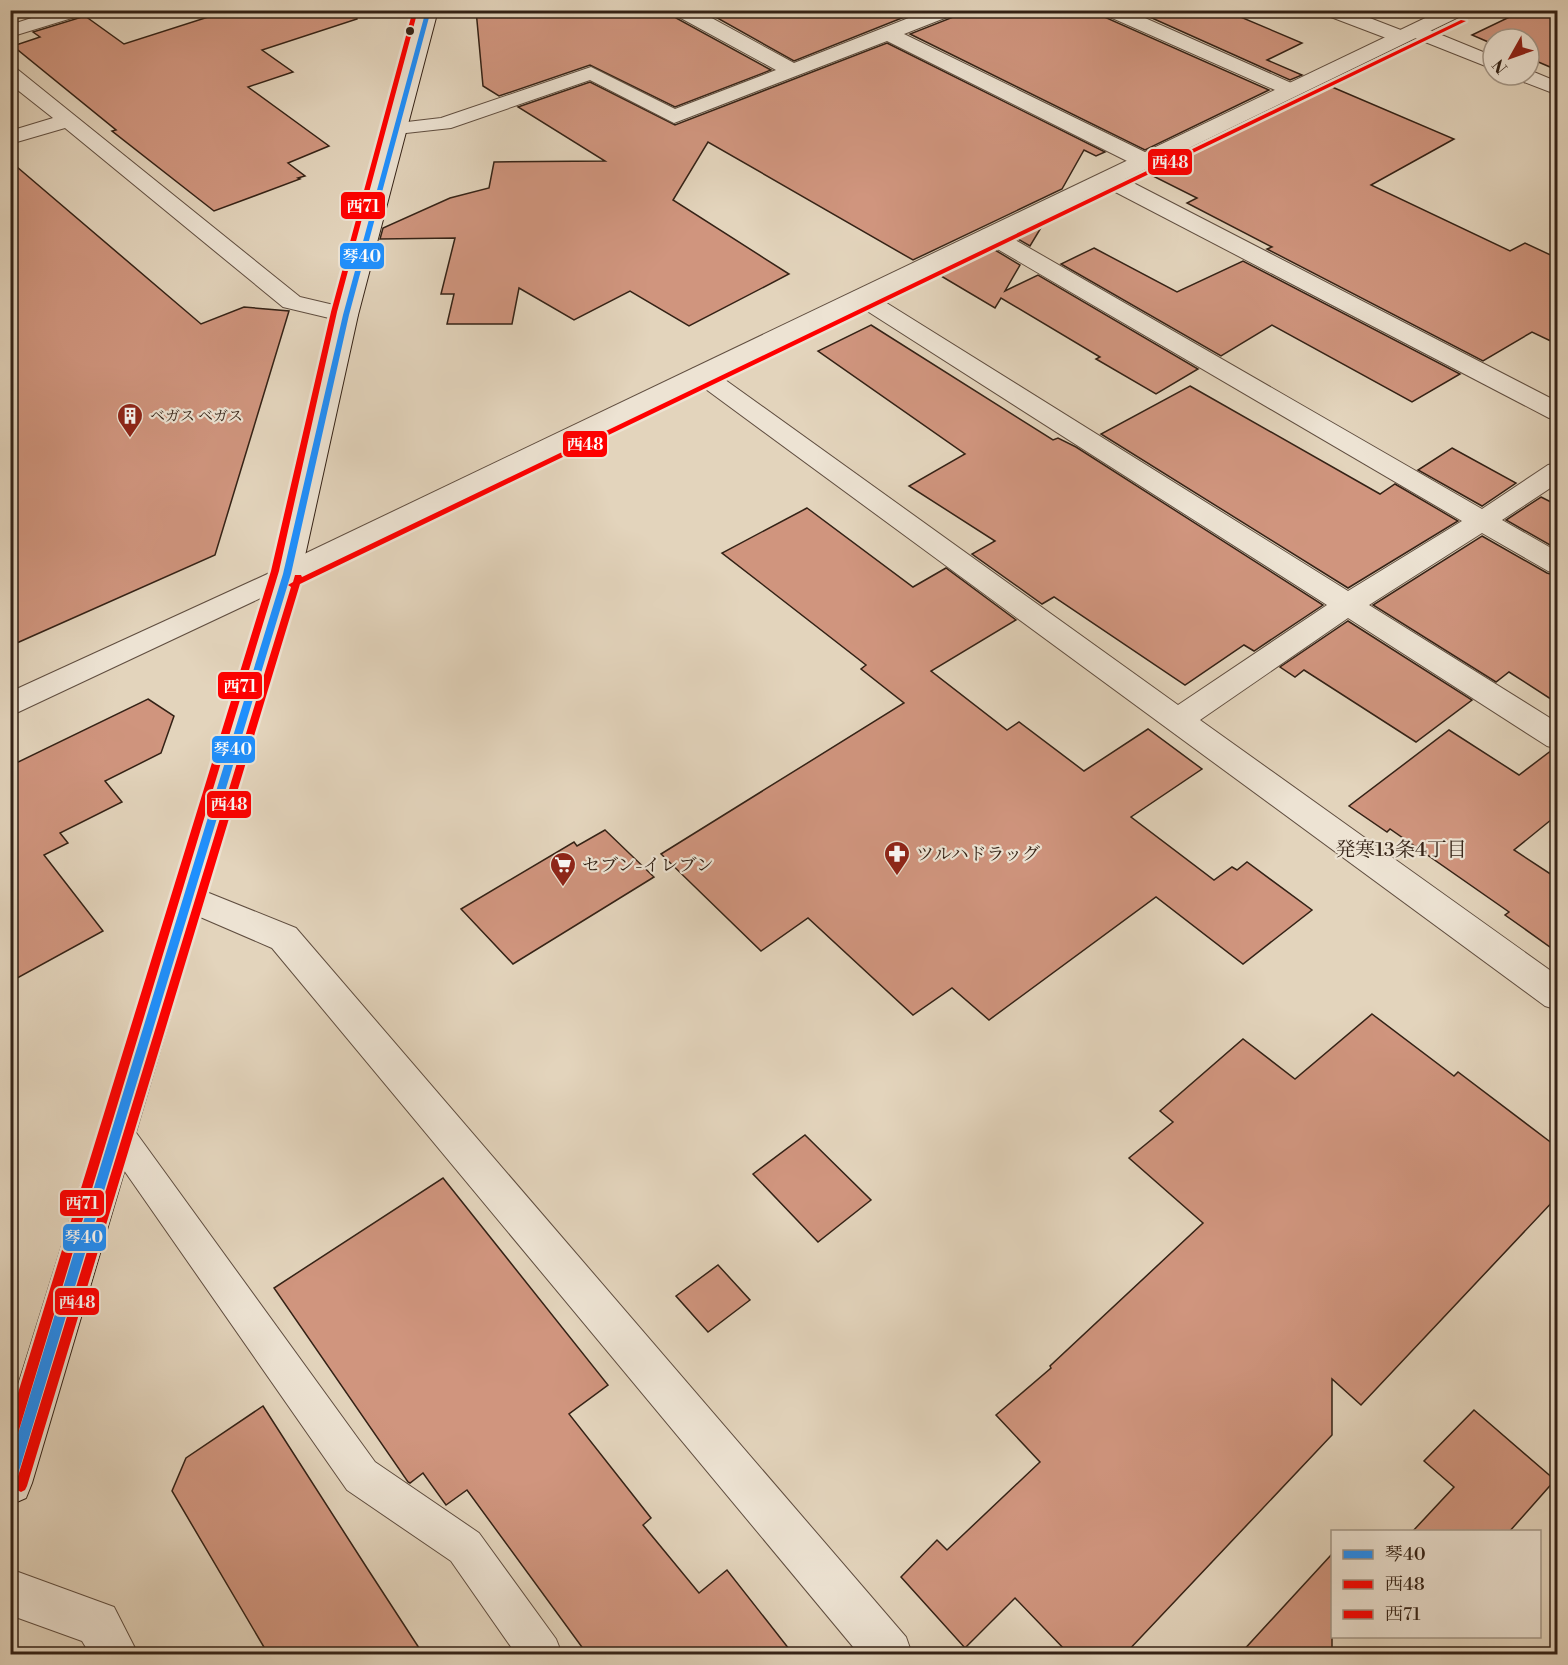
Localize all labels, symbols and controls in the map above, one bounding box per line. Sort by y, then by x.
unlabelled marker [404,25,416,37]
north arrow [1481,27,1541,87]
text: N [1488,54,1512,77]
line badge: 西48 [1147,148,1193,176]
text: 西48 [1152,153,1188,173]
line badge: 西71 [340,191,386,220]
text: 西71 [346,197,380,217]
line badge: 琴40 [339,242,385,270]
text: 琴40 [343,247,381,267]
building icon: ベガス ベガス [115,401,145,439]
place label: ベガス ベガス [150,407,243,426]
line badge: 西48 [562,430,608,458]
text: 西48 [567,435,603,455]
line badge: 西71 [217,671,263,700]
text: 西71 [223,677,257,697]
line badge: 琴40 [211,735,256,764]
text: 琴40 [214,740,252,760]
line badge: 西48 [206,790,252,819]
text: 西48 [211,795,247,815]
district label: 発寒13条4丁目 [1335,838,1467,863]
pharmacy icon: ツルハドラッグ [882,839,912,877]
place label: ツルハドラッグ [916,843,1040,866]
supermarket icon: セブン-イレブン [548,850,578,888]
place label: セブン-イレブン [582,854,714,877]
line badge: 西71 [59,1189,105,1217]
text: 西71 [65,1194,99,1214]
line badge: 琴40 [62,1223,107,1252]
text: 琴40 [65,1228,103,1248]
line badge: 西48 [54,1287,100,1316]
text: 西48 [59,1293,95,1313]
legend [1331,1530,1541,1638]
text: 琴40 [1385,1543,1426,1566]
text: 西48 [1385,1573,1425,1596]
text: 西71 [1385,1603,1421,1626]

